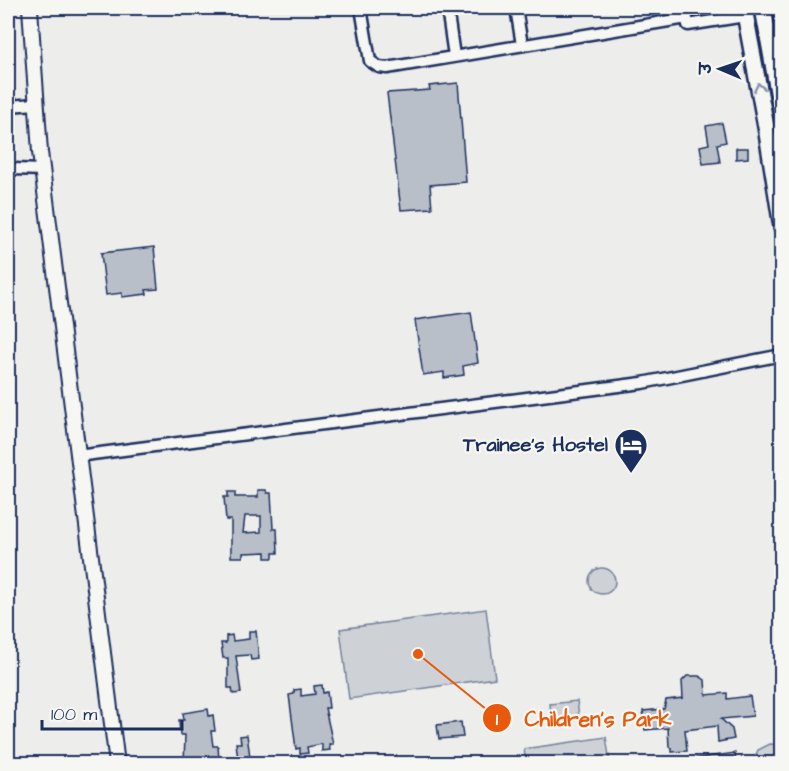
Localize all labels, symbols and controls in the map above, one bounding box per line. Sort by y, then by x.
north arrow [690,39,750,99]
text: उ [695,61,717,76]
one-way arrow [753,82,766,92]
hotel icon: Trainee's Hostel [613,427,649,474]
place label: Trainee's Hostel [462,431,608,459]
scale bar [42,693,182,731]
callout: Children's Park [482,699,683,738]
text: 100 m [51,702,97,727]
text: Children's Park [525,705,672,734]
text: 1 [496,707,499,732]

